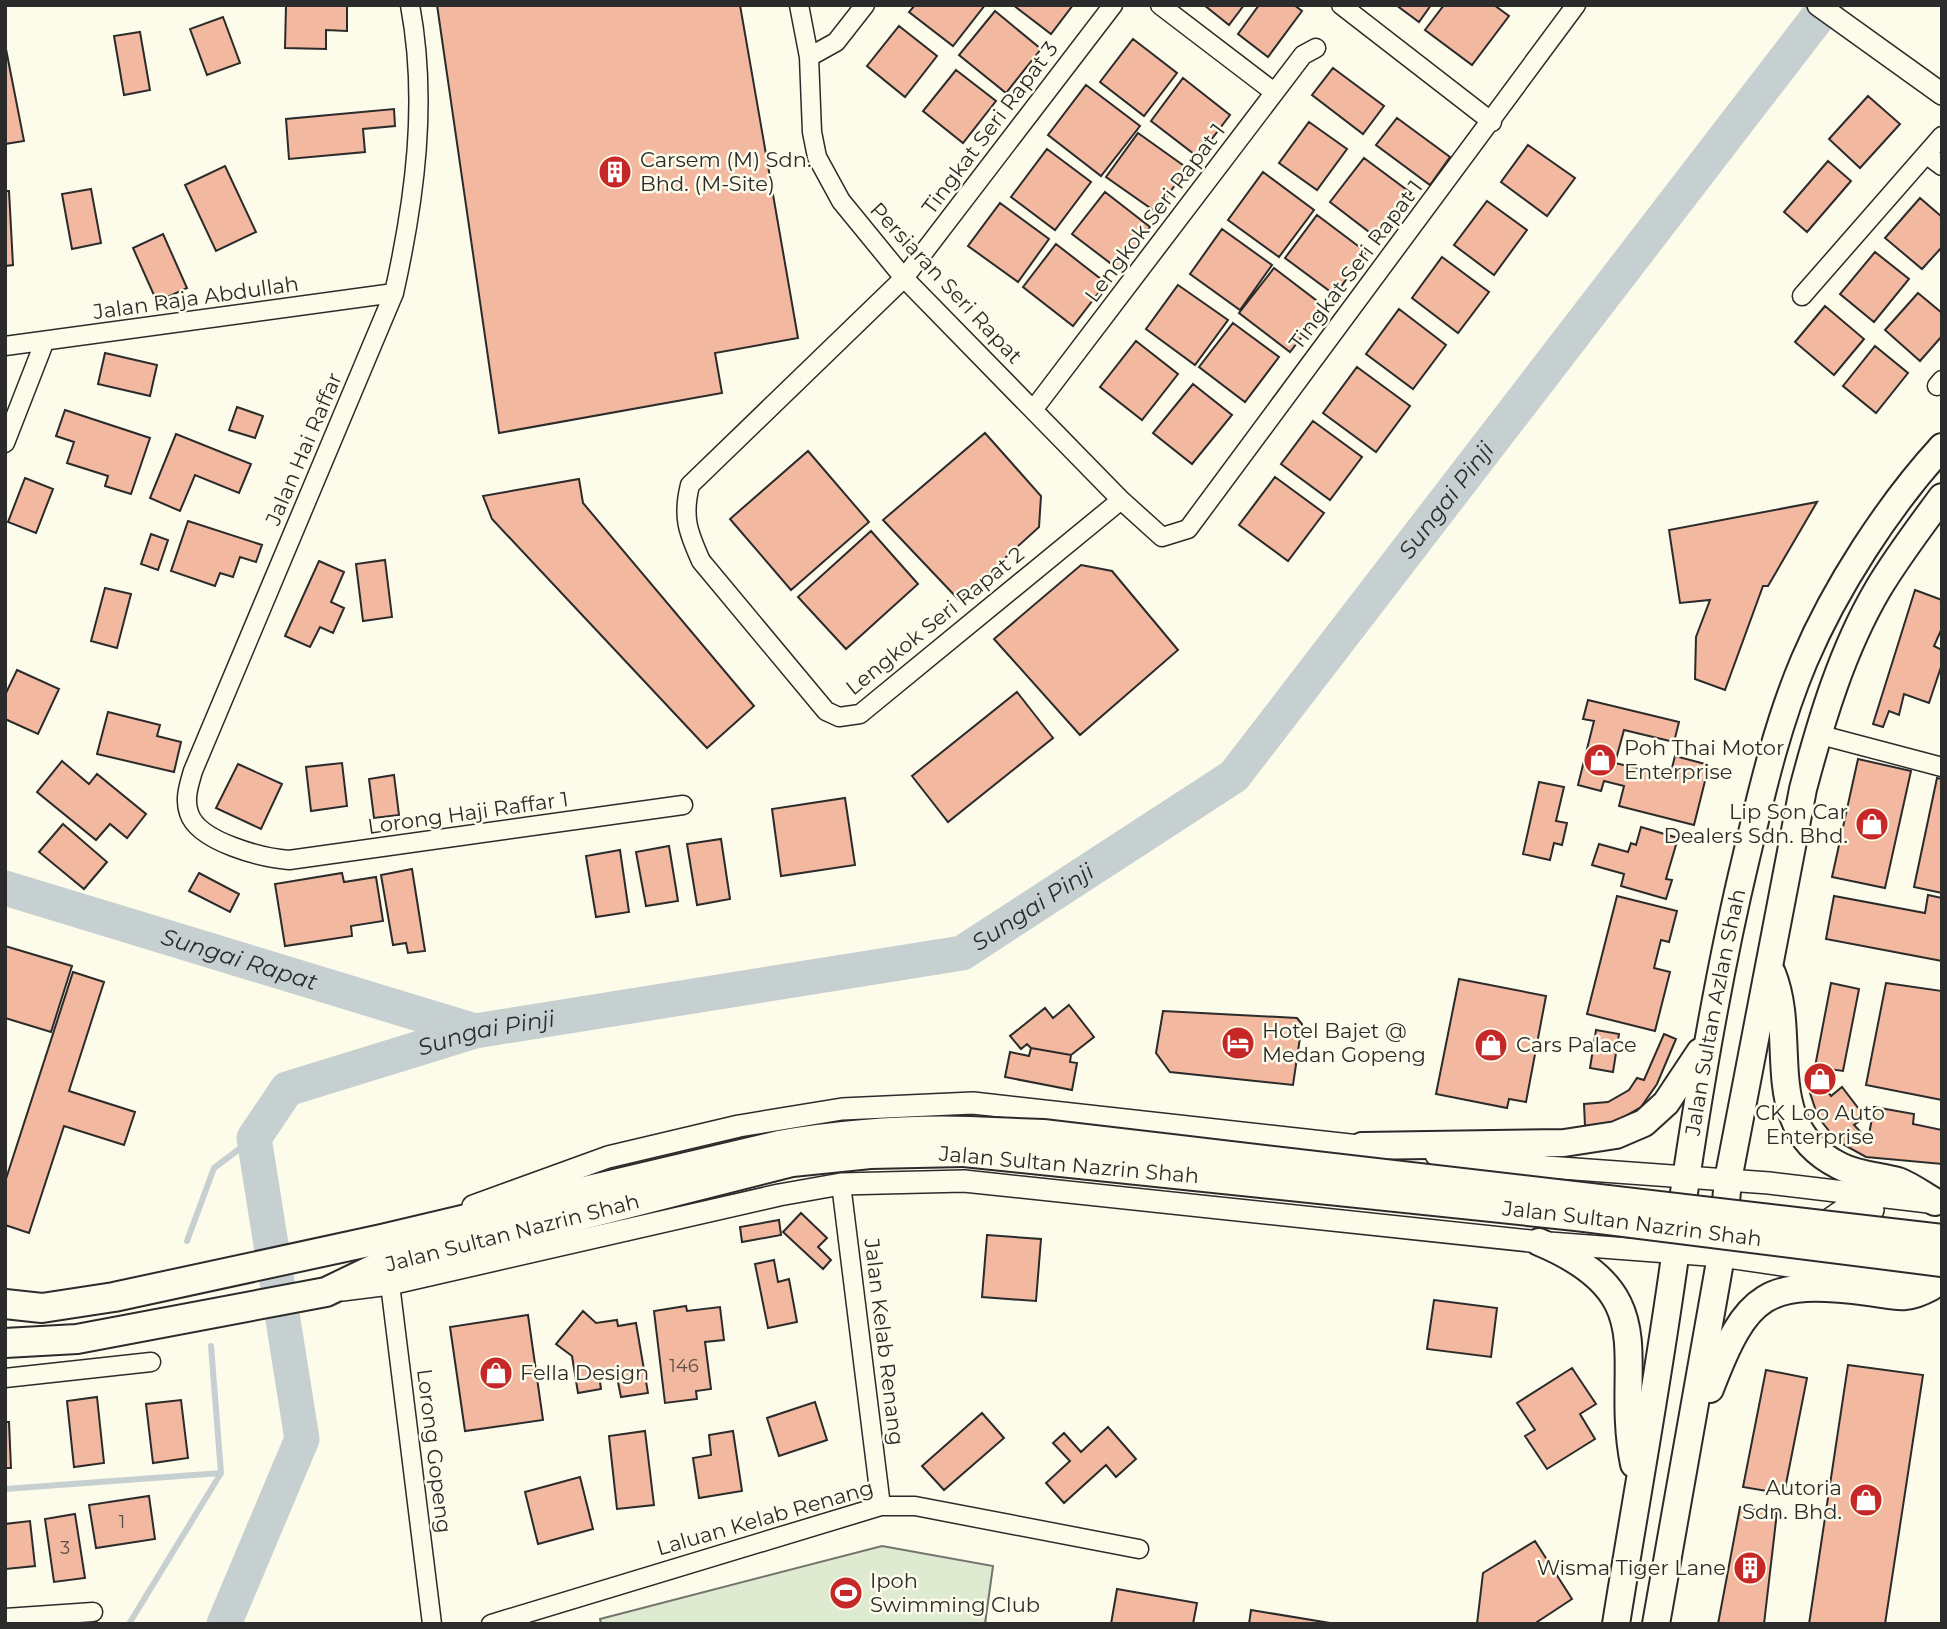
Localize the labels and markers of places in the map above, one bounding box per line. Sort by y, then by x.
place label: Carsem (M) Sdn. Bhd. (M-Site) [640,147,811,196]
building icon: Carsem (M) Sdn. Bhd. (M-Site) [596,153,634,191]
place label: Poh Thai Motor Enterprise [1624,735,1784,784]
shop icon: Poh Thai Motor Enterprise [1581,741,1619,779]
place label: Lip Son Car Dealers Sdn. Bhd. [1663,799,1848,848]
shop icon: Lip Son Car Dealers Sdn. Bhd. [1853,805,1891,843]
place label: Hotel Bajet @ Medan Gopeng [1262,1018,1426,1067]
hotel icon: Hotel Bajet @ Medan Gopeng [1219,1024,1257,1062]
shop icon: Cars Palace [1472,1026,1510,1064]
place label: Cars Palace [1516,1032,1637,1057]
shop icon: CK Loo Auto Enterprise [1801,1060,1839,1098]
place label: CK Loo Auto Enterprise [1755,1100,1885,1149]
shop icon: Fella Design [477,1354,515,1392]
place label: Fella Design [520,1360,649,1385]
place label: Autoria Sdn. Bhd. [1742,1475,1842,1524]
shop icon: Autoria Sdn. Bhd. [1847,1481,1885,1519]
building icon: Wisma Tiger Lane [1731,1549,1769,1587]
place label: Wisma Tiger Lane [1537,1555,1726,1580]
place label: Ipoh Swimming Club [870,1568,1040,1617]
sports icon: Ipoh Swimming Club [827,1574,865,1612]

